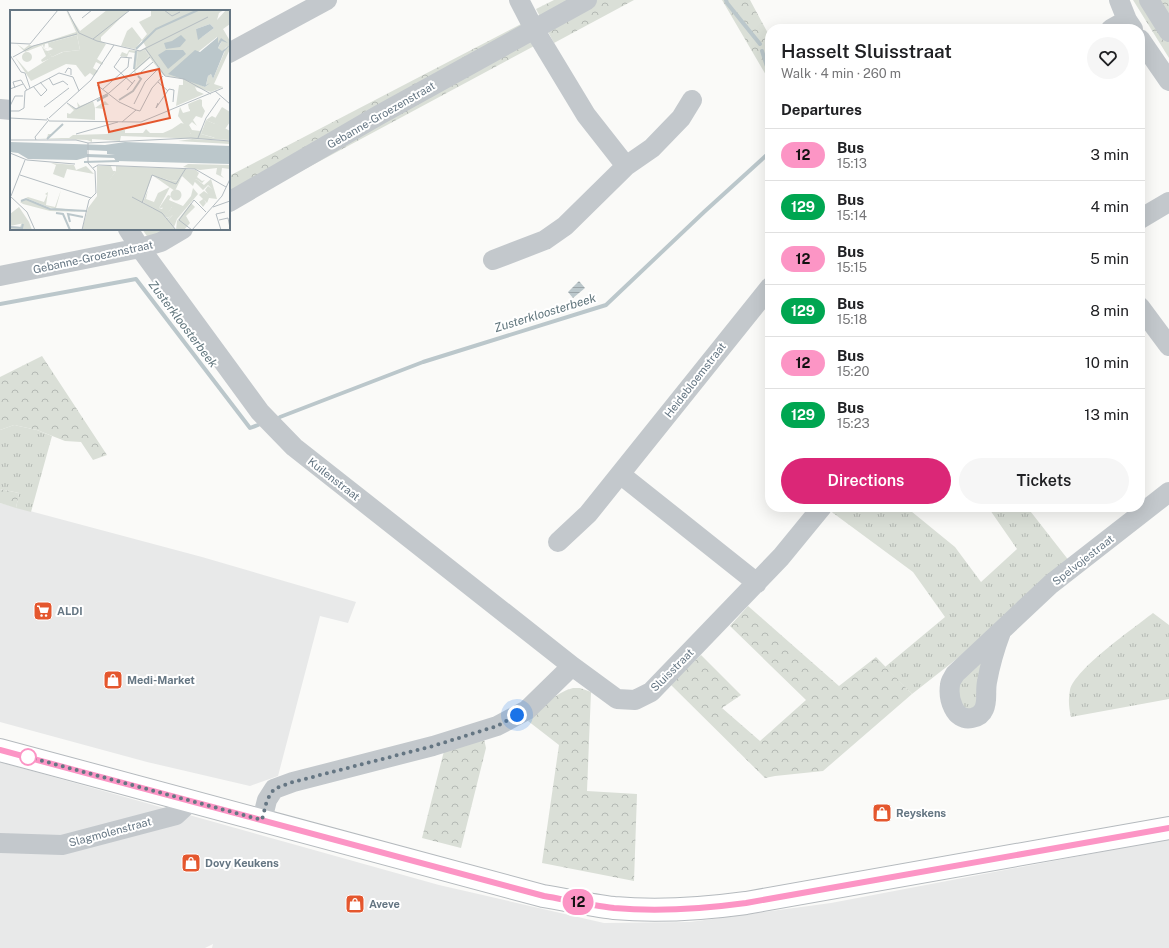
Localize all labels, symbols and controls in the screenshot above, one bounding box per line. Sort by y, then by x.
inset map [10,10,230,230]
button: heart [1087,37,1129,79]
text: Hasselt Sluisstraat [781,40,952,62]
text: Walk · 4 min · 260 m [781,66,901,81]
street label: Gebanne-Groezenstraat [325,79,437,151]
text: Departures [781,101,862,118]
text: Bus [837,139,864,156]
text: 3 min [1090,146,1129,163]
text: 12 [796,147,810,163]
text: 15:13 [837,156,867,171]
text: Bus [837,191,864,208]
text: 4 min [1090,198,1129,215]
text: 129 [791,199,815,215]
text: 15:14 [837,208,867,223]
street label: Gebanne-Groezenstraat [32,238,154,276]
text: Bus [837,243,864,260]
text: 5 min [1090,250,1129,267]
text: 12 [796,251,810,267]
text: 15:15 [837,260,867,275]
water label: Zusterkloosterbeek [146,278,221,371]
water label: Zusterkloosterbeek [493,291,598,335]
text: Bus [837,295,864,312]
text: 8 min [1090,302,1129,319]
text: 129 [791,303,815,319]
text: 15:18 [837,312,867,327]
street label: Heidebloemstraat [662,340,728,420]
text: Bus [837,347,864,364]
text: 10 min [1085,354,1129,371]
text: 12 [796,355,810,371]
text: 15:20 [837,364,870,379]
text: Bus [837,399,864,416]
text: 13 min [1084,406,1129,423]
text: 129 [791,407,815,423]
text: 15:23 [837,416,870,431]
street label: Kuilenstraat [306,455,362,503]
button: Directions [781,458,951,504]
button: Tickets [959,458,1129,504]
street label: Spelvojestraat [1050,532,1116,588]
supermarket icon: ALDI [32,600,54,622]
place label: ALDI [57,605,83,617]
street label: Sluisstraat [648,646,696,694]
shop icon: Medi-Market [102,669,124,691]
place label: Medi-Market [127,674,195,686]
your location [507,705,527,725]
unlabelled marker [19,748,37,766]
shop icon: Reyskens [871,802,893,824]
place label: Reyskens [896,807,946,819]
street label: Slagmolenstraat [67,815,153,849]
shop icon: Dovy Keukens [180,852,202,874]
place label: Dovy Keukens [205,857,279,869]
line badge: 12 [560,889,596,915]
shop icon: Aveve [344,893,366,915]
text: 12 [571,894,585,910]
place label: Aveve [369,898,400,910]

